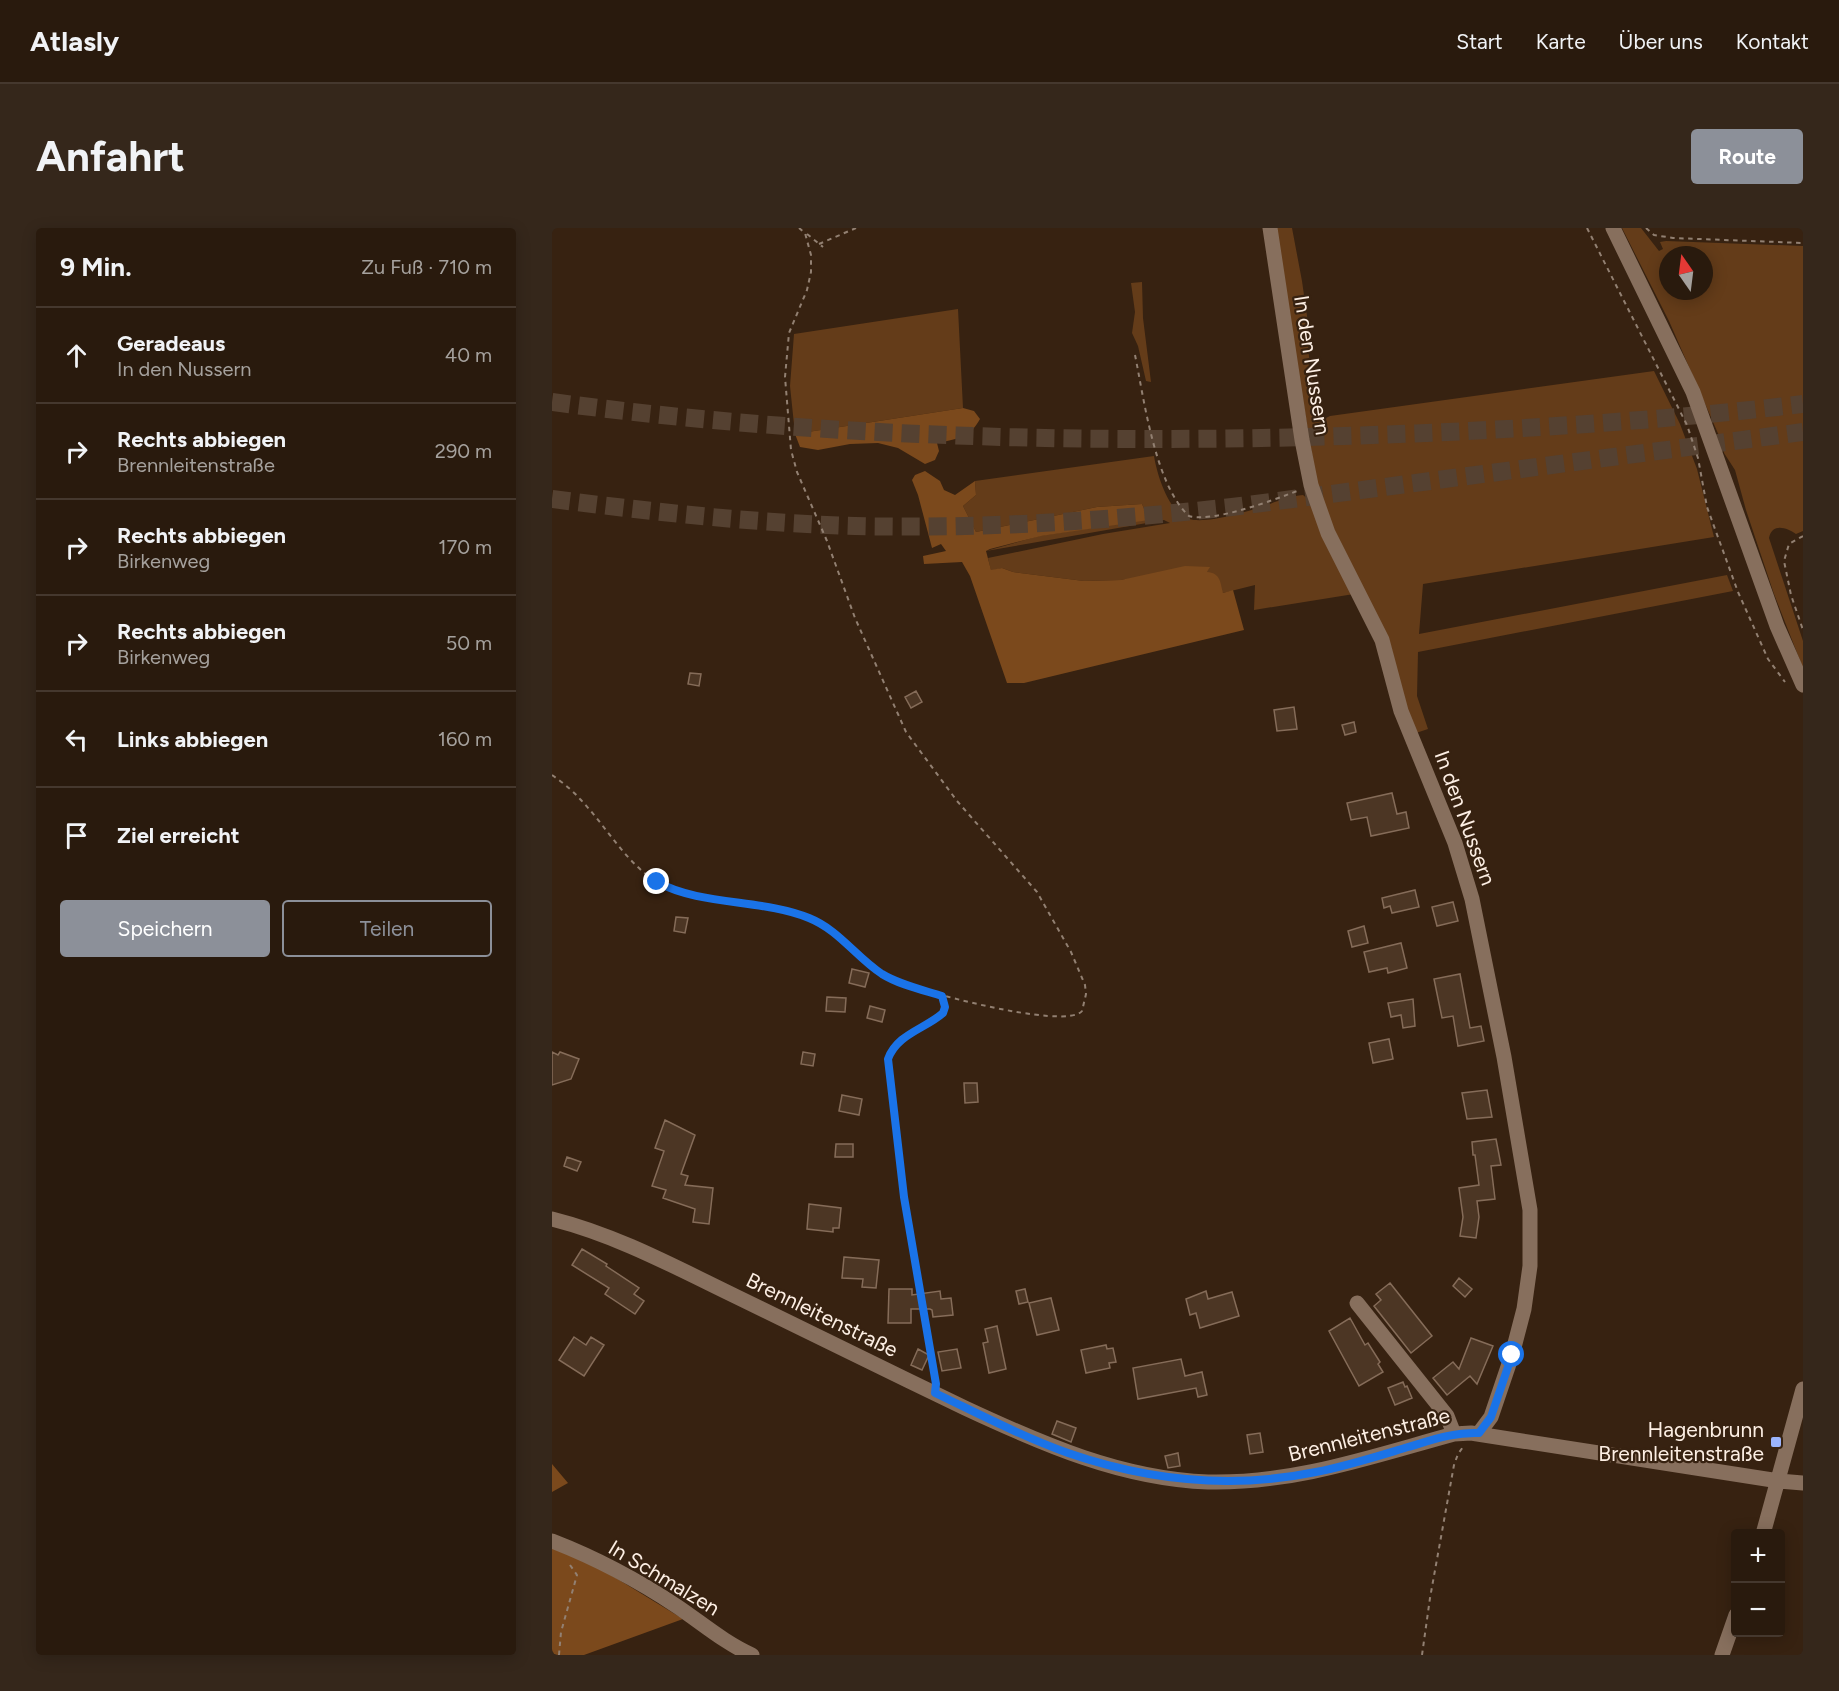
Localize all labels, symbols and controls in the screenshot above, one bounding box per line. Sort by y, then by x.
text: Atlasly [30,24,119,58]
text: Start [1456,29,1503,54]
text: Karte [1536,29,1586,54]
text: Über uns [1619,29,1703,54]
text: Kontakt [1736,29,1809,54]
button: Route [1691,129,1803,184]
text: Anfahrt [36,131,185,182]
north arrow [1659,246,1713,300]
text: 9 Min. [60,251,132,283]
text: Zu Fuß · 710 m [361,255,492,279]
street label: In den Nussern [1289,293,1336,437]
text: Geradeaus [117,330,225,357]
icon: ahead [60,339,93,372]
text: 40 m [445,343,492,367]
text: In den Nussern [117,357,251,381]
text: Rechts abbiegen [117,426,286,453]
icon: right [60,435,93,468]
text: 290 m [435,439,492,463]
text: Brennleitenstraße [117,453,275,477]
text: Rechts abbiegen [117,522,286,549]
icon: right [60,531,93,564]
text: 170 m [438,535,492,559]
text: Birkenweg [117,549,210,573]
text: Rechts abbiegen [117,618,286,645]
icon: right [60,627,93,660]
text: 50 m [446,631,492,655]
text: Birkenweg [117,645,210,669]
icon: left [60,723,93,756]
text: Links abbiegen [117,726,268,753]
text: 160 m [438,727,492,751]
street label: In den Nussern [1430,747,1501,888]
icon: arrive [60,819,93,852]
text: Ziel erreicht [117,822,240,849]
route end [643,868,669,894]
button: Speichern [60,900,270,957]
button: Teilen [282,900,492,957]
street label: Brennleitenstraße [742,1267,902,1362]
route start [1498,1341,1524,1367]
street label: Brennleitenstraße [1285,1402,1452,1467]
place label: Hagenbrunn Brennleitenstraße [1598,1417,1764,1466]
marker: Hagenbrunn Brennleitenstraße [1769,1435,1783,1449]
map controls [1731,1529,1785,1637]
button: + [1731,1529,1785,1583]
street label: In Schmalzen [604,1535,724,1621]
button: − [1731,1583,1785,1637]

